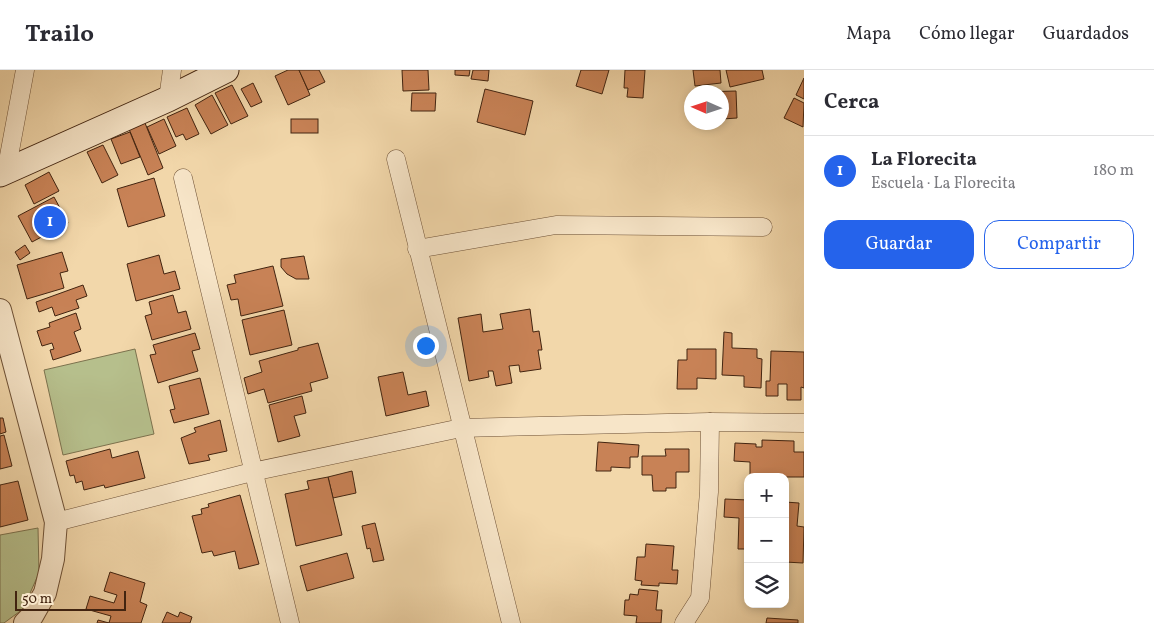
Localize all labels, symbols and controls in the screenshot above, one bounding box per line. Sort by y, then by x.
text: Trailo [25,18,94,52]
text: Mapa [846,22,891,47]
text: Cómo llegar [919,22,1015,47]
text: Guardados [1043,22,1129,47]
north arrow [684,85,729,130]
text: Cerca [824,88,879,117]
text: La Florecita [871,147,977,173]
text: 1 [837,160,843,182]
text: 180 m [1093,160,1134,182]
text: Escuela · La Florecita [871,173,1016,195]
pin: 1 [34,203,66,241]
button: Guardar [824,220,974,269]
button: Compartir [984,220,1134,269]
your location [413,333,439,359]
map controls [744,473,789,608]
button: + [744,473,789,518]
button: − [744,518,789,563]
button: layers [744,563,789,608]
scale bar [15,588,126,611]
text: 50 m [22,590,52,609]

